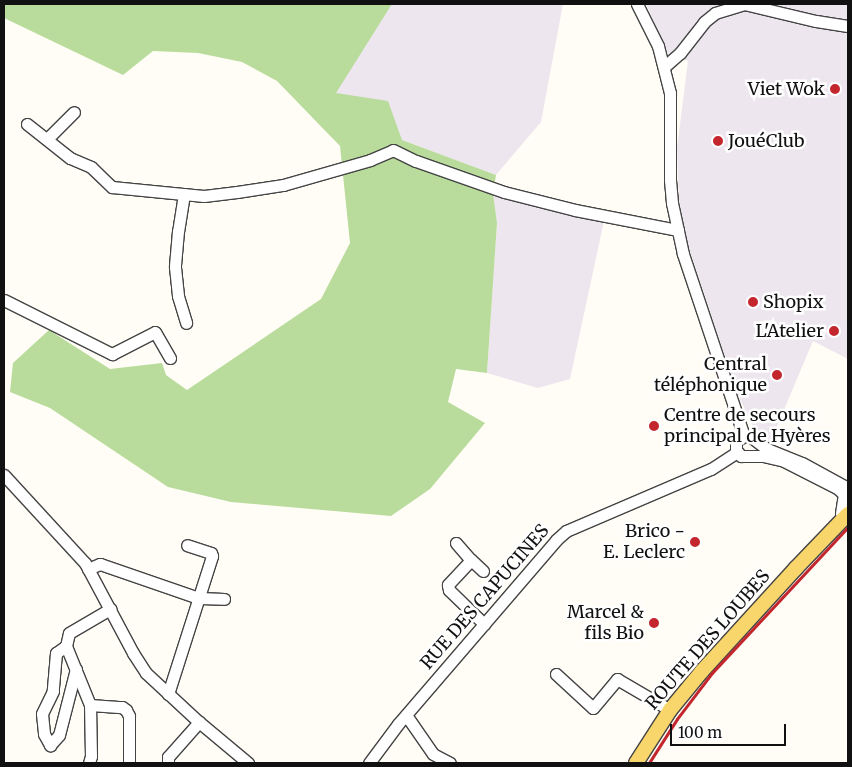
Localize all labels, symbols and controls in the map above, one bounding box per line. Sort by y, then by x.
place label: Viet Wok [748,78,825,100]
marker: Viet Wok [829,83,841,95]
place label: JouéClub [728,130,805,152]
marker: JouéClub [712,135,724,147]
place label: Shopix [763,291,823,313]
marker: Shopix [747,296,759,308]
place label: L'Atelier [755,320,824,342]
marker: L'Atelier [828,325,840,337]
place label: Central téléphonique [654,354,767,396]
marker: Central téléphonique [771,369,783,381]
place label: Centre de secours principal de Hyères [664,405,831,448]
marker: Centre de secours principal de Hyères [648,420,660,432]
street label: RUE DES CAPUCINES [416,520,554,674]
place label: Brico - E. Leclerc [603,521,685,564]
marker: Brico - E. Leclerc [689,536,701,548]
street label: ROUTE DES LOUBES [641,566,775,714]
place label: Marcel & fils Bio [567,602,644,644]
marker: Marcel & fils Bio [648,617,660,629]
scale bar [672,714,788,746]
text: 100 m [678,723,722,742]

